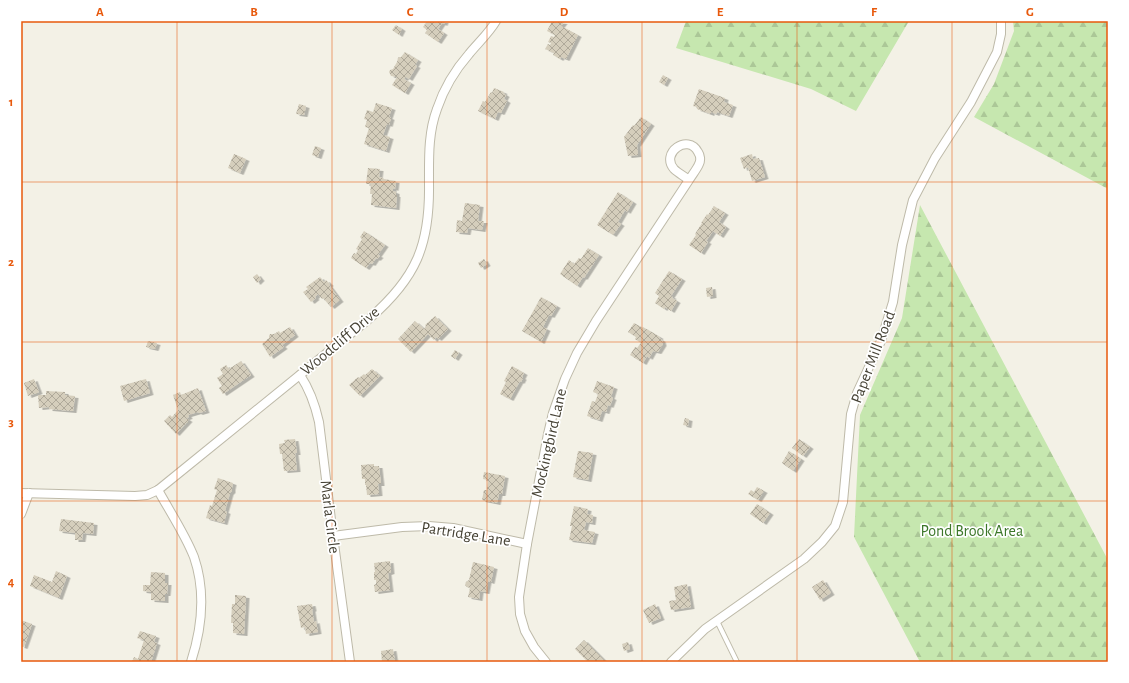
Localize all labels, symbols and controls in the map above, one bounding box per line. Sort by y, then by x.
text: A [96,6,104,19]
text: B [250,6,258,19]
text: C [407,6,414,19]
text: D [560,6,569,19]
text: E [717,6,724,19]
text: F [871,6,878,19]
text: G [1026,6,1034,19]
text: 1 [9,96,13,109]
text: 2 [8,256,14,269]
street label: Woodcliff Drive [298,304,382,378]
street label: Paper Mill Road [848,309,898,405]
street label: Mockingbird Lane [529,387,569,499]
text: 3 [8,416,14,429]
street label: Marla Circle [318,479,342,555]
street label: Partridge Lane [420,519,512,549]
park label: Pond Brook Area [921,523,1023,539]
text: 4 [8,576,15,589]

